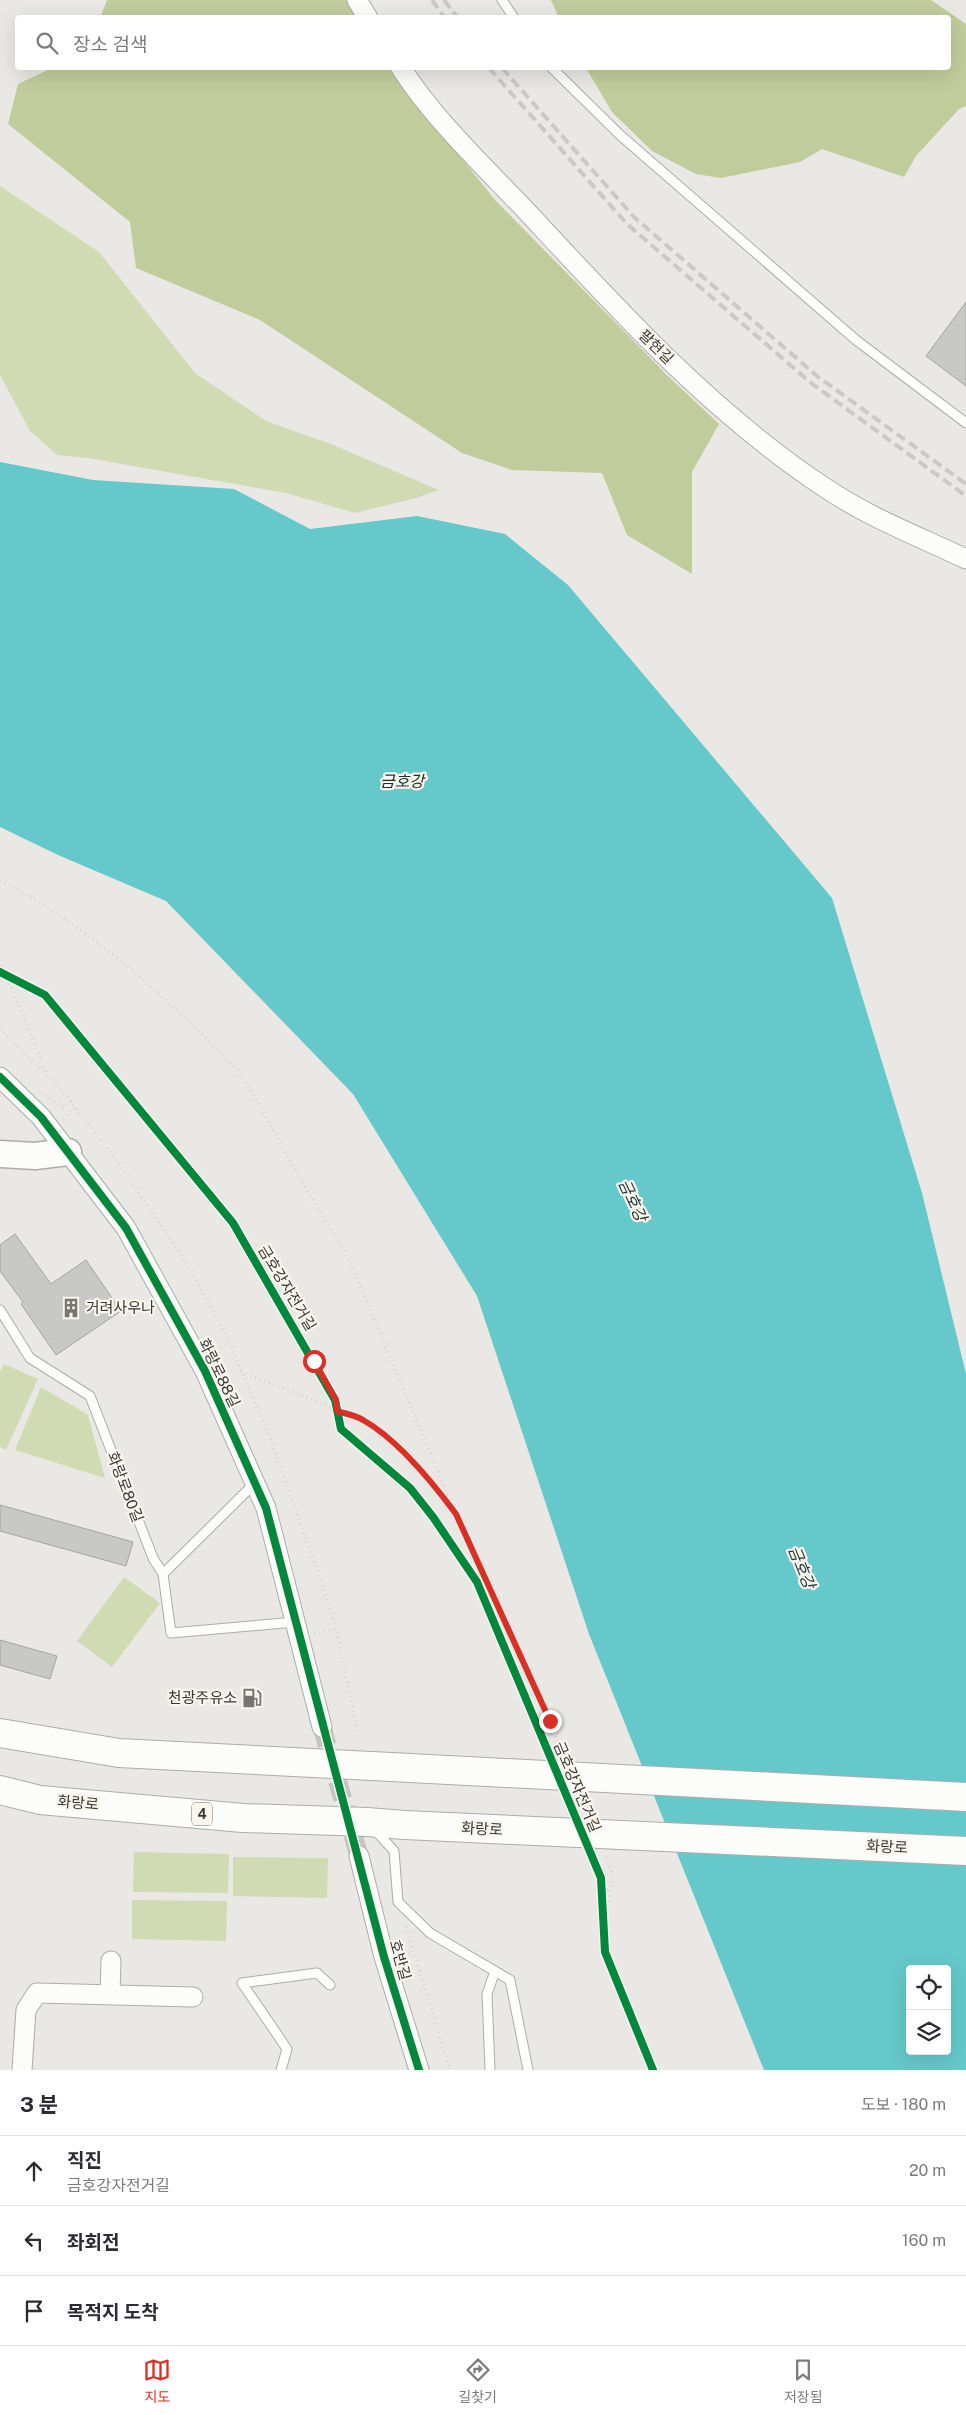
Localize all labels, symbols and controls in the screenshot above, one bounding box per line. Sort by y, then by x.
search box [15,15,951,70]
icon: search [33,29,61,57]
text: 장소 검색 [73,33,148,55]
street label: 팔현길 [636,326,677,367]
water label: 금호강 [380,772,426,791]
water label: 금호강 [615,1176,651,1226]
street label: 금호강자전거길 [255,1242,320,1334]
building icon: 거려사우나 [60,1297,82,1319]
place label: 거려사우나 [86,1299,155,1316]
street label: 화랑로88길 [195,1336,243,1410]
route start [303,1350,326,1373]
street label: 화랑로80길 [104,1449,147,1524]
water label: 금호강 [784,1543,819,1593]
fuel station icon: 천광주유소 [241,1687,263,1709]
place label: 천광주유소 [168,1689,237,1706]
route end [539,1710,562,1733]
street label: 금호강자전거길 [551,1739,604,1835]
street label: 화랑로 [57,1792,99,1813]
road number: 4 [192,1802,212,1826]
street label: 화랑로 [461,1819,503,1838]
street label: 화랑로 [866,1837,908,1856]
street label: 호반길 [387,1938,414,1982]
map controls [906,1965,951,2055]
button: locate [906,1965,951,2010]
button: layers [906,2010,951,2055]
text: 3 분 [20,2092,58,2117]
text: 도보 · 180 m [861,2095,946,2114]
text: 직진 [67,2149,102,2171]
icon: ahead [20,2157,48,2185]
text: 20 m [909,2161,946,2180]
text: 금호강자전거길 [67,2176,170,2195]
icon: left [20,2227,48,2255]
text: 좌회전 [67,2231,119,2253]
text: 160 m [902,2231,946,2250]
icon: arrive [20,2297,48,2325]
text: 목적지 도착 [67,2301,159,2323]
tab: 지도 [143,2356,171,2406]
tab: 길찾기 [458,2356,497,2406]
tab: 저장됨 [784,2356,823,2406]

